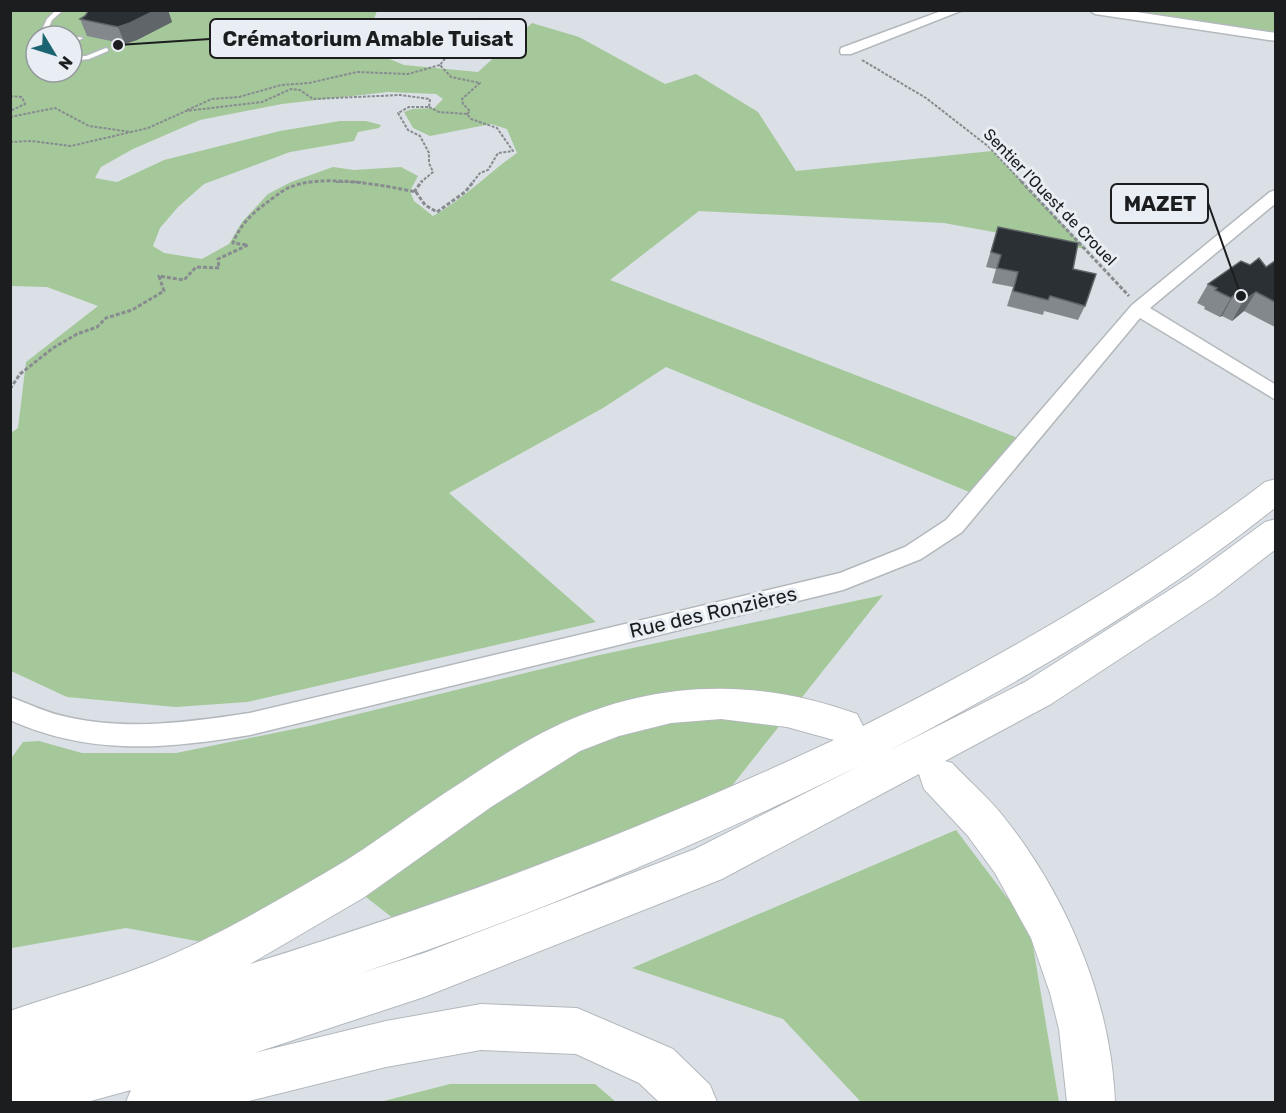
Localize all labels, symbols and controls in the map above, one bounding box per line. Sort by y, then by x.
callout: Crématorium Amable Tuisat [210,19,526,58]
north arrow [24,24,84,84]
text: Crématorium Amable Tuisat [223,26,514,51]
text: N [54,53,76,73]
street label: Sentier l'Ouest de Crouel [980,125,1120,269]
callout: MAZET [1111,184,1208,223]
text: MAZET [1124,191,1196,216]
street label: Rue des Ronzières [627,581,799,643]

